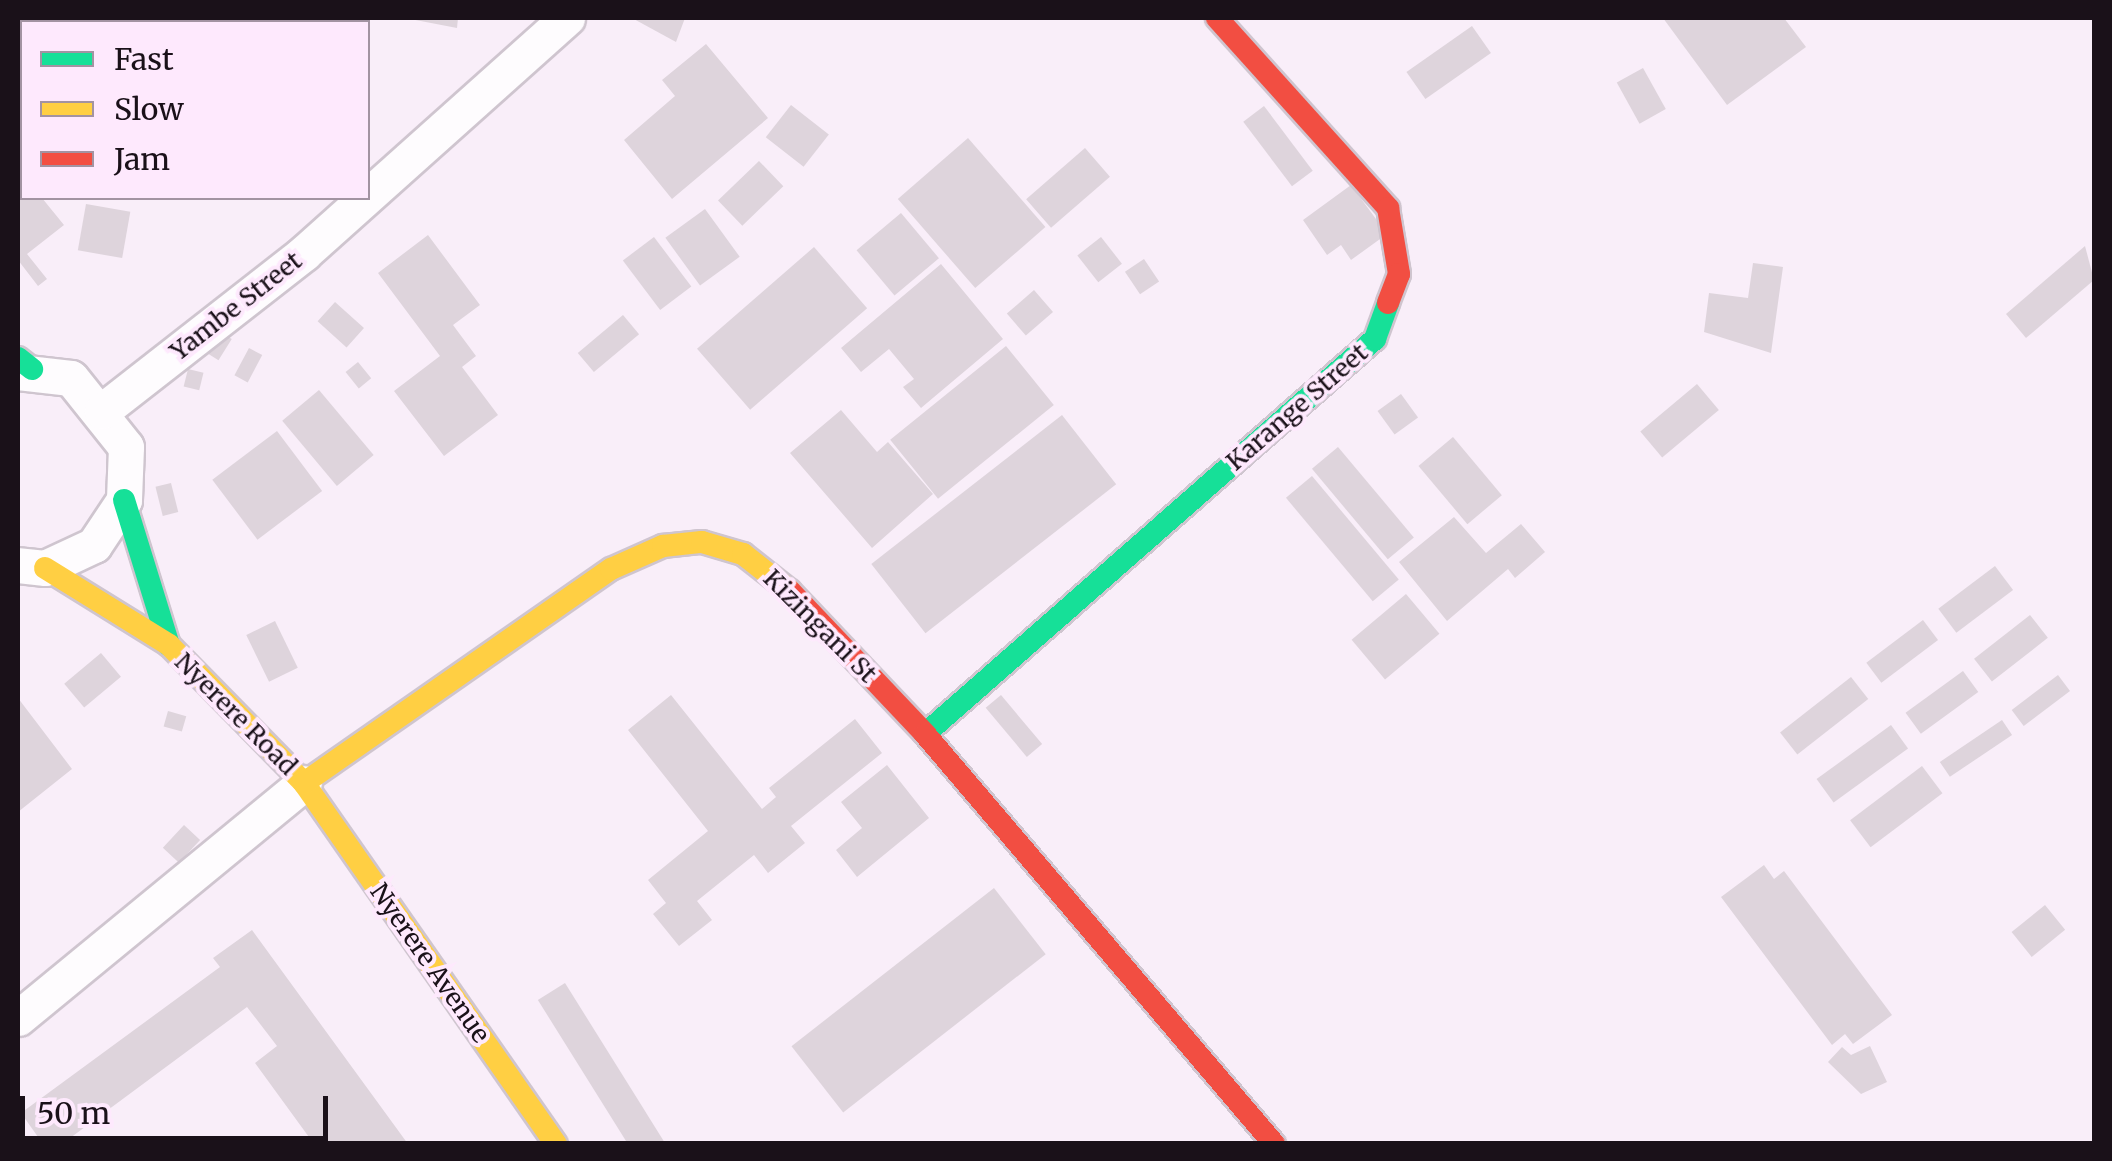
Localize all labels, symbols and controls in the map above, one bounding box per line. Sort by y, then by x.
legend [20,20,370,200]
text: Fast [114,40,174,78]
text: Slow [114,90,184,128]
text: Jam [114,140,170,178]
street label: Yambe Street [164,245,308,367]
street label: Karange Street [1220,337,1374,477]
street label: Kizingani St [757,563,883,689]
street label: Nyerere Road [169,647,303,781]
street label: Nyerere Avenue [364,878,496,1048]
scale bar [25,1076,332,1138]
text: 50 m [37,1094,110,1132]

